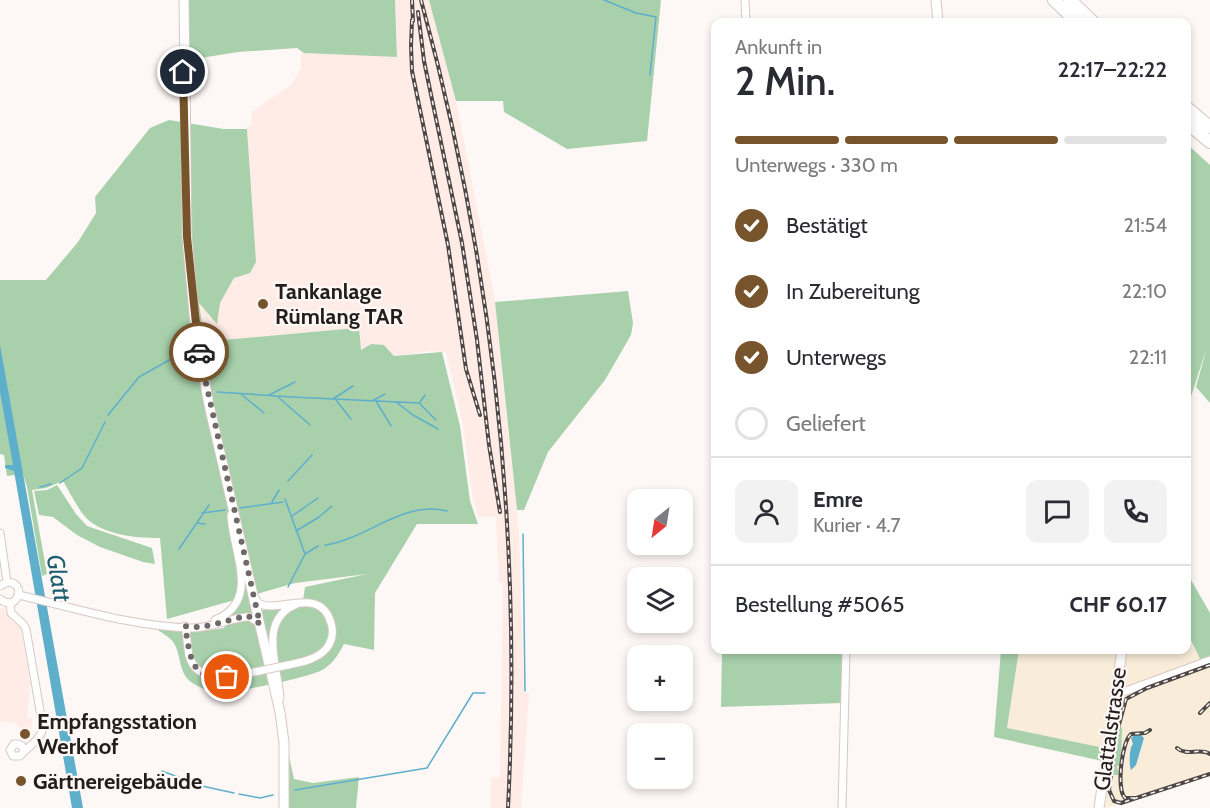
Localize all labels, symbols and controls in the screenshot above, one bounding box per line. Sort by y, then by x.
text: Ankunft in [735,35,822,59]
pin [157,46,208,97]
icon: home [166,55,199,88]
text: 22:17–22:22 [1058,56,1167,83]
text: 2 Min. [735,57,835,105]
text: Unterwegs · 330 m [735,153,898,177]
icon: check [735,209,768,242]
text: Bestätigt [786,212,868,239]
text: 21:54 [1123,213,1167,237]
icon: check [735,275,768,308]
place label: Tankanlage Rümlang TAR [275,278,403,330]
text: In Zubereitung [786,278,920,305]
text: 22:10 [1121,279,1167,303]
marker: Tankanlage Rümlang TAR [256,297,270,311]
courier [169,322,229,382]
icon: car [183,336,216,369]
icon: check [735,341,768,374]
text: Unterwegs [786,344,886,371]
text: 22:11 [1129,345,1167,369]
text: Geliefert [786,410,866,437]
button: person [735,480,798,543]
button: chat [1026,480,1089,543]
button: phone [1104,480,1167,543]
text: Emre [813,486,863,513]
north arrow [627,489,693,555]
map controls [627,489,693,789]
text: Kurier · 4.7 [813,513,901,537]
water label: Glatt [41,552,78,605]
button: layers [627,567,693,633]
text: Bestellung #5065 [735,591,904,618]
text: CHF 60.17 [1070,591,1167,618]
button: + [627,645,693,711]
pin [201,651,252,702]
icon: bag [210,660,243,693]
street label: Glattalstrasse [1088,666,1132,792]
place label: Empfangsstation Werkhof [37,708,197,760]
button: − [627,723,693,789]
marker: Empfangsstation Werkhof [18,727,32,741]
place label: Gärtnereigebäude [33,768,202,795]
marker: Gärtnereigebäude [14,774,28,788]

